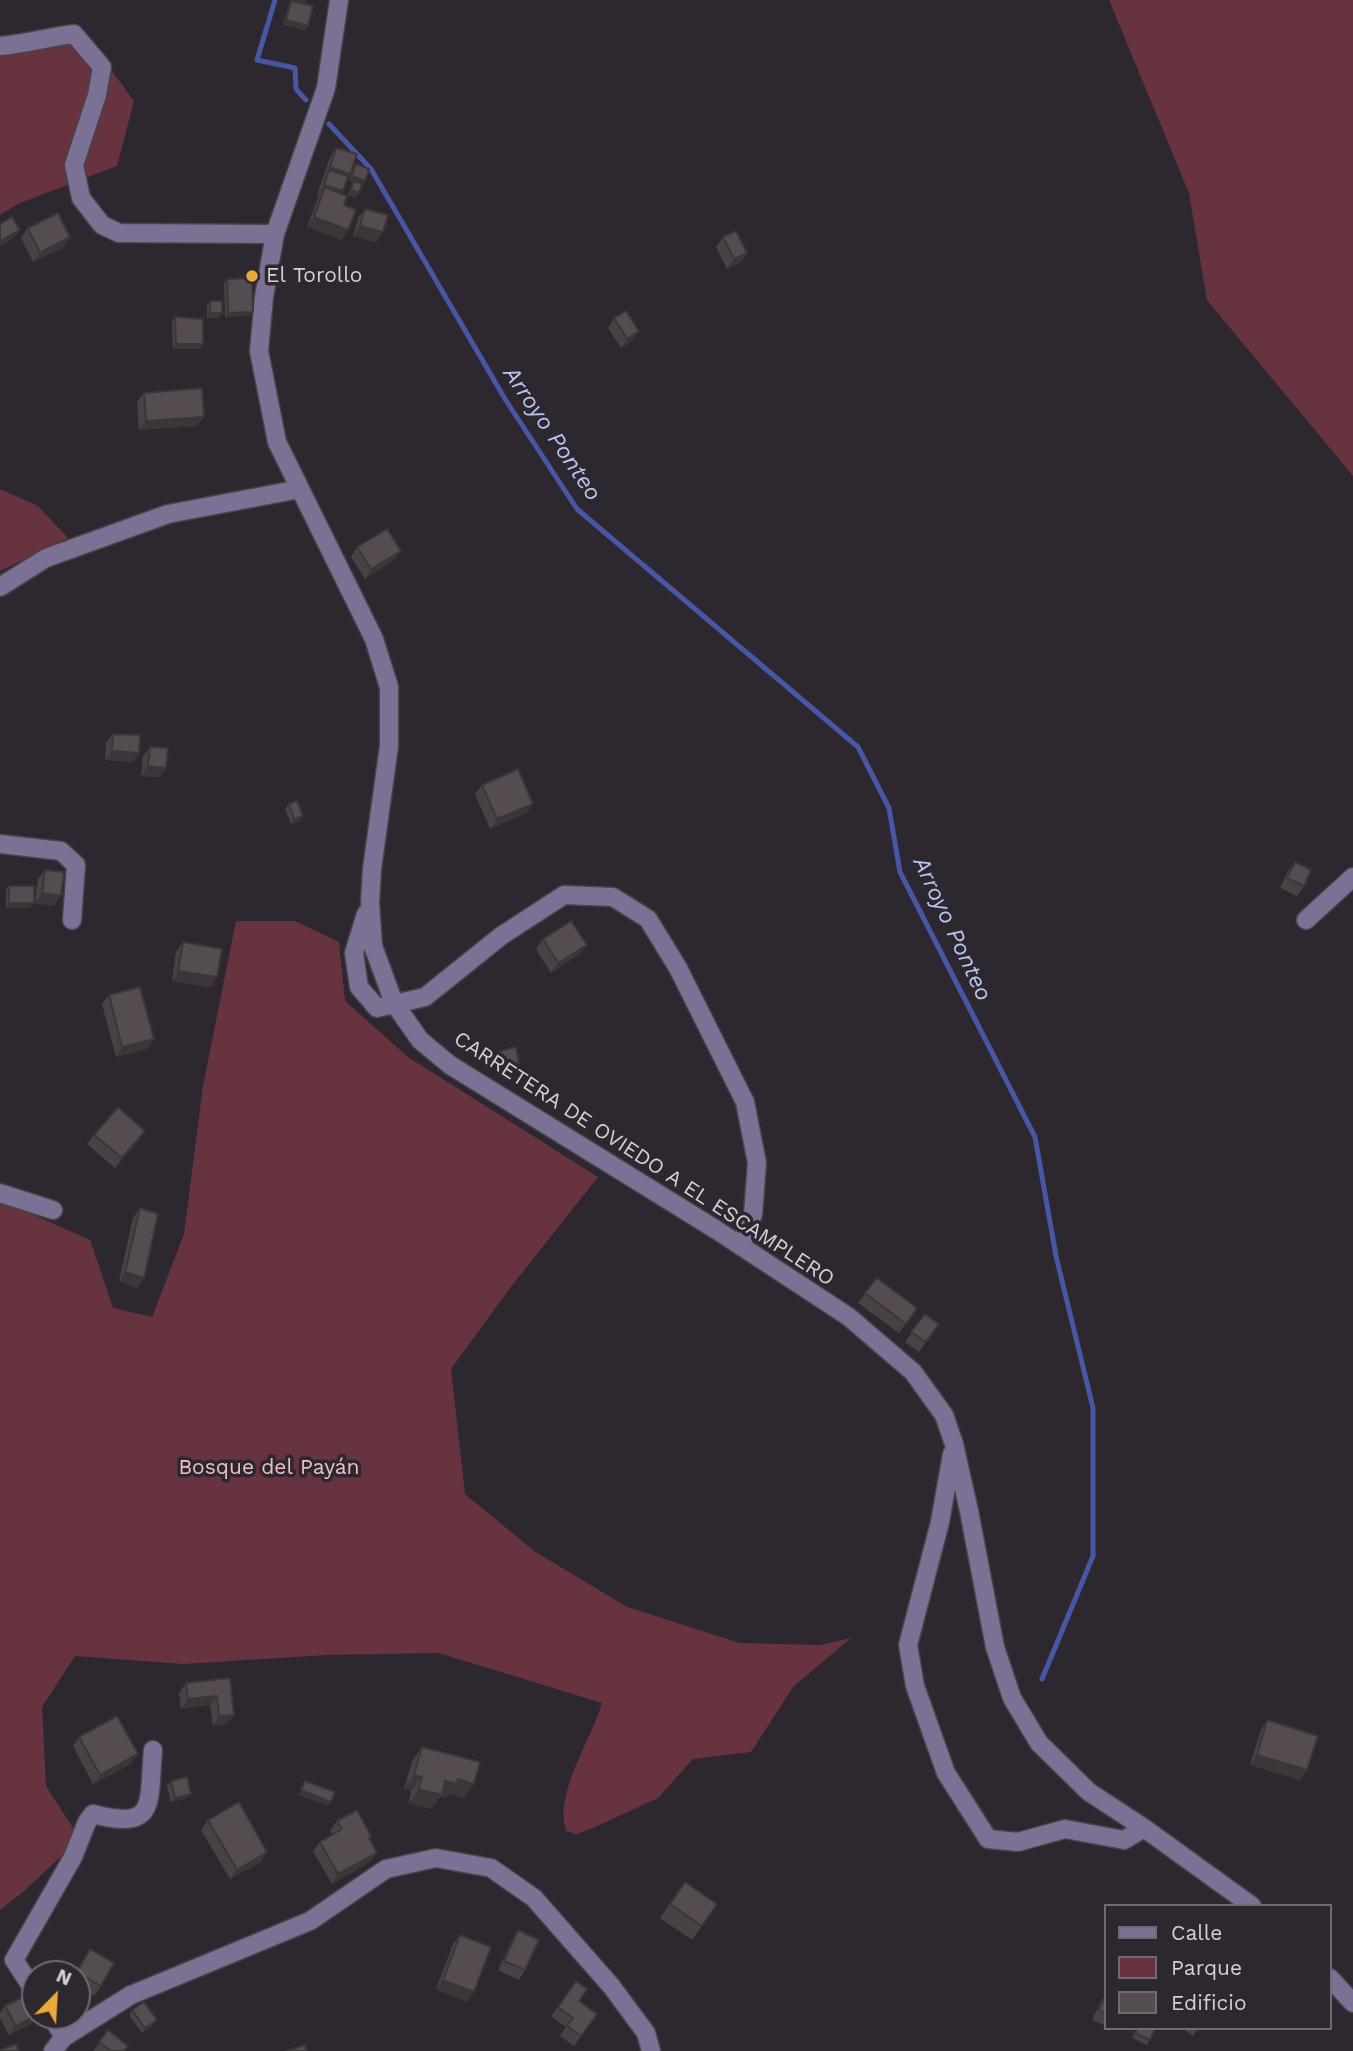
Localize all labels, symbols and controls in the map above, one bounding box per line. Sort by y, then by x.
place label: El Torollo [266,263,362,289]
marker: El Torollo [244,268,260,284]
water label: Arroyo Ponteo [497,362,607,506]
water label: Arroyo Ponteo [907,852,997,1006]
street label: CARRETERA DE OVIEDO A EL ESCAMPLERO [449,1026,839,1292]
park label: Bosque del Payán [178,1455,360,1481]
legend [1104,1904,1332,2030]
text: Calle [1171,1920,1222,1945]
text: Parque [1171,1955,1242,1980]
north arrow [21,1960,91,2030]
text: N [53,1964,75,1991]
text: Edificio [1171,1990,1247,2015]

